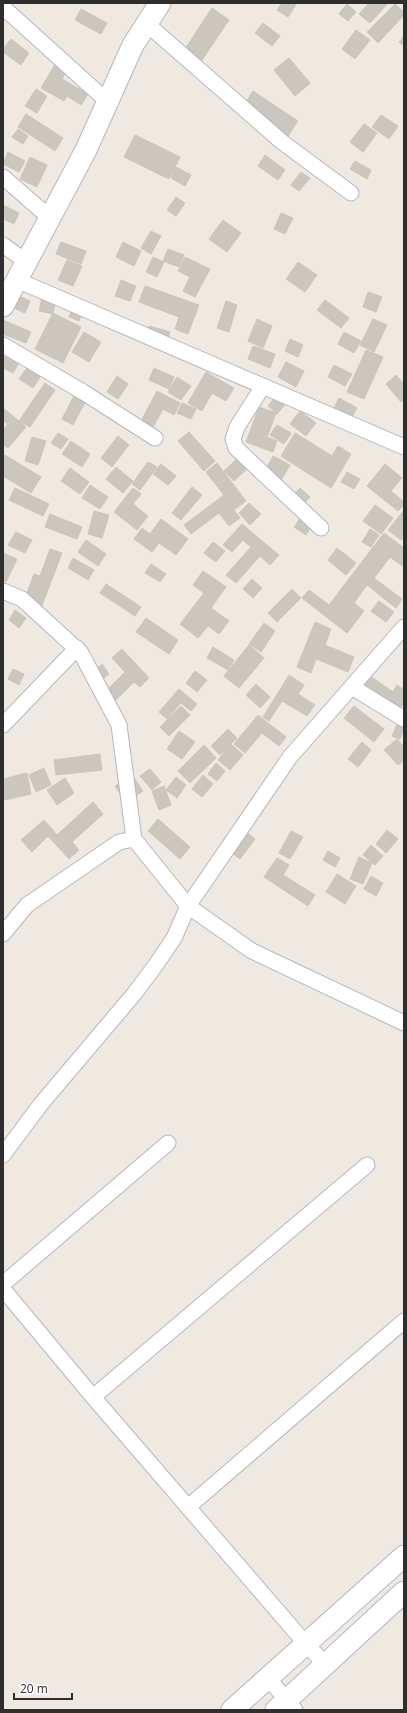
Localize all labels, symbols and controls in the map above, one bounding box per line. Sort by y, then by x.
scale bar [14,1675,72,1701]
text: 20 m [20,1680,48,1697]

